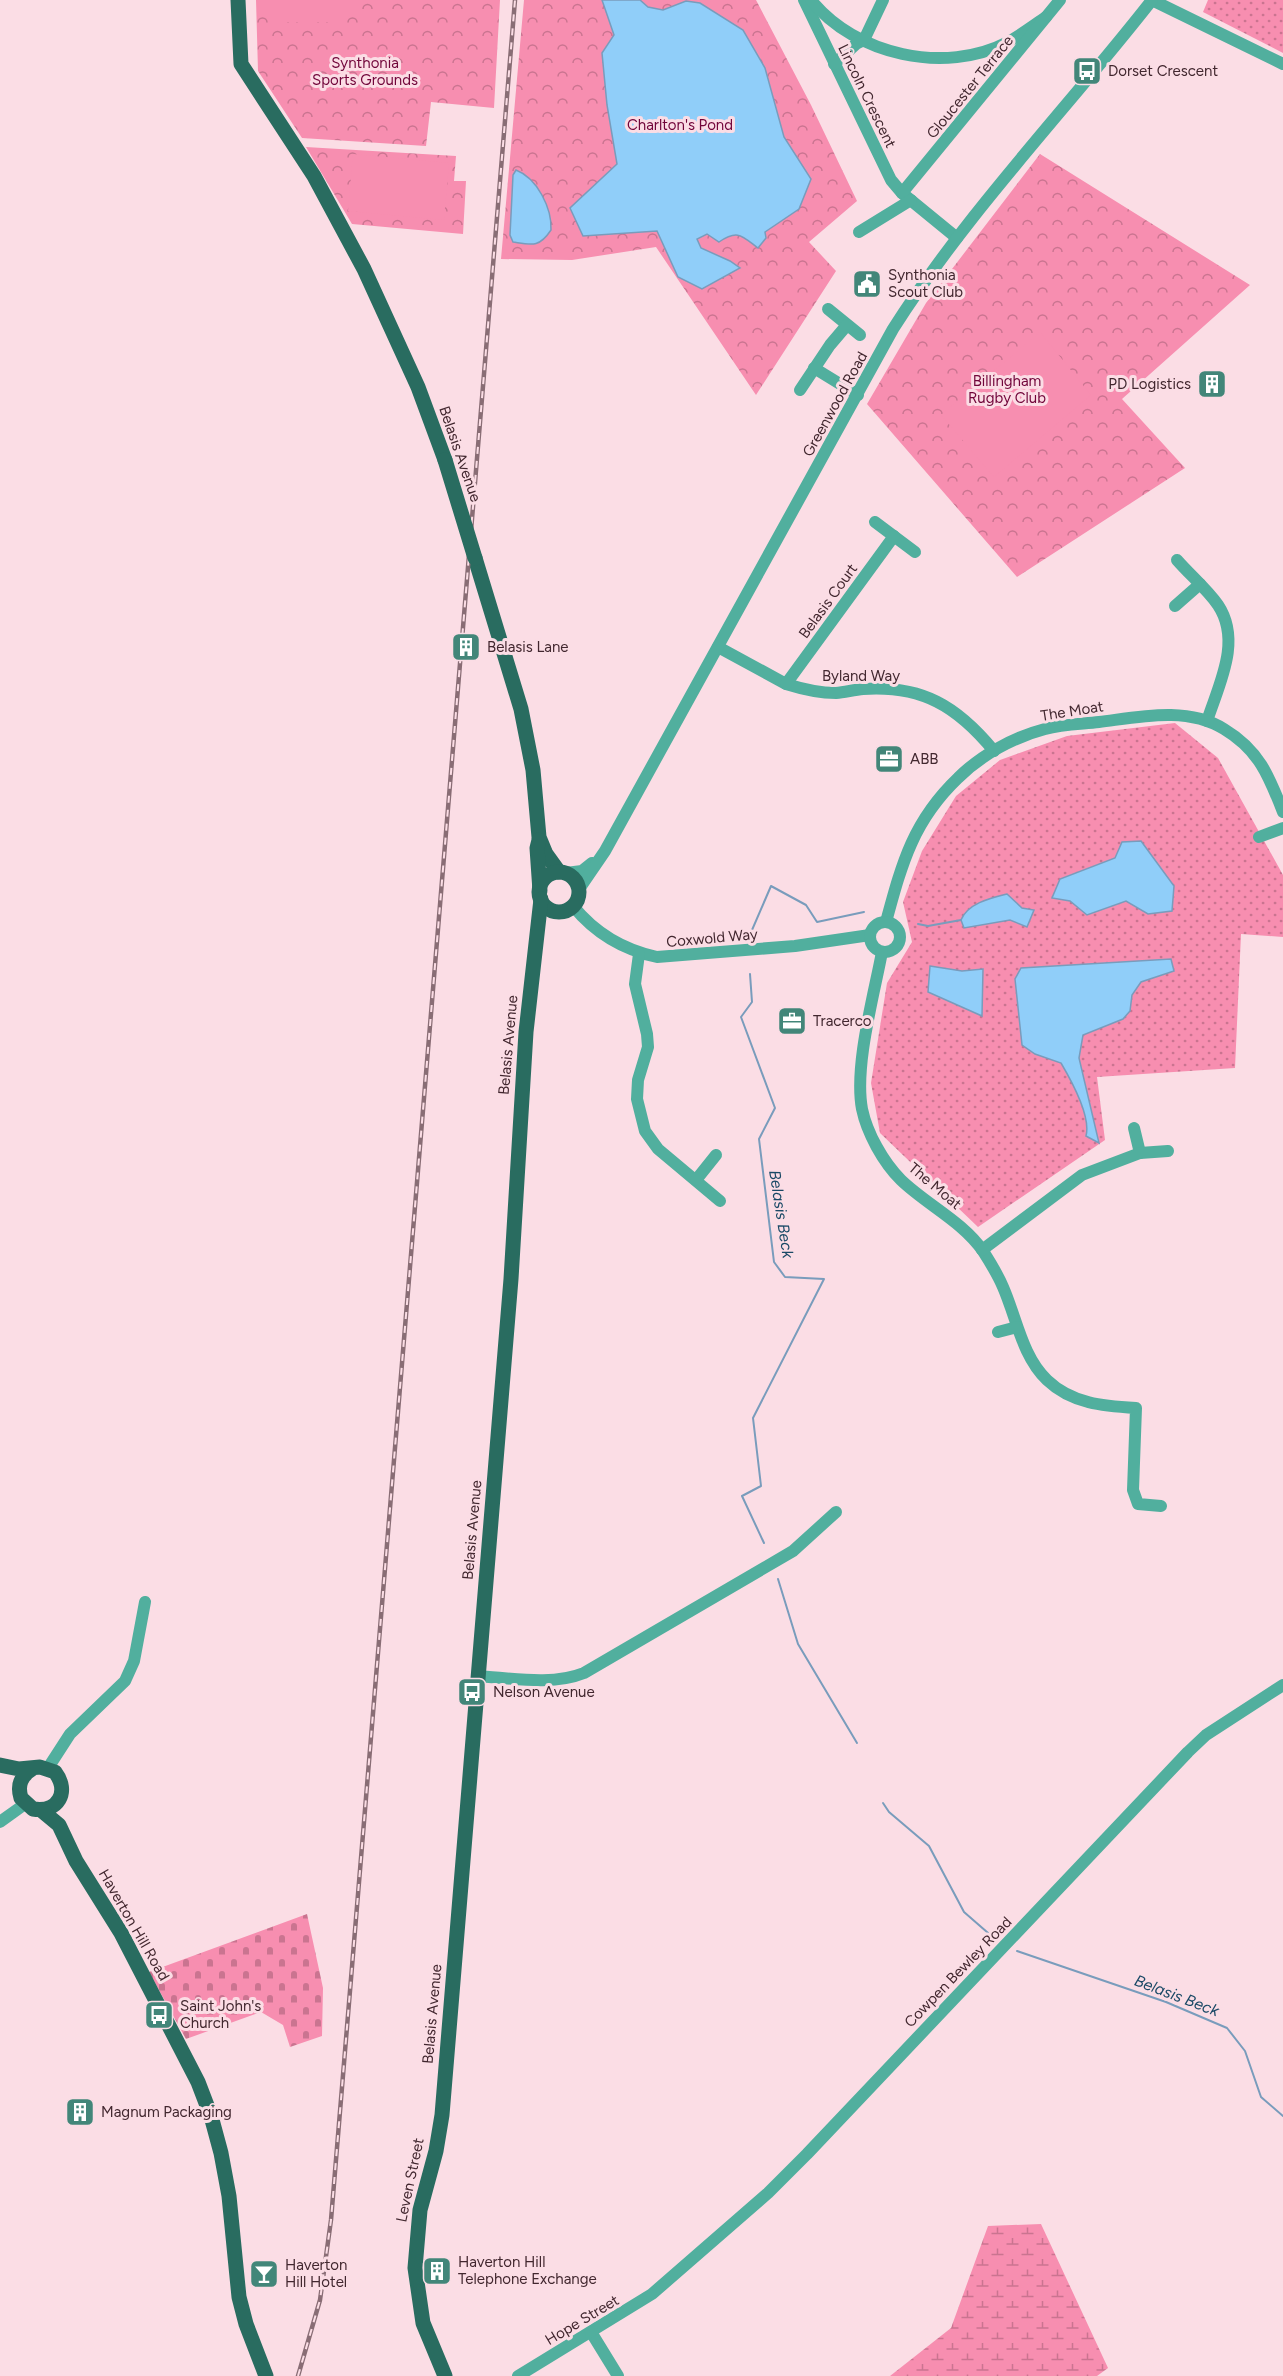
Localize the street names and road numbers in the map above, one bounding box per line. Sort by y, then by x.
street label: Gloucester Terrace [923,32,1017,142]
street label: Lincoln Crescent [834,41,900,151]
street label: Greenwood Road [799,348,871,460]
street label: Belasis Avenue [435,404,485,504]
street label: Belasis Court [795,560,861,642]
street label: Byland Way [822,667,900,685]
street label: The Moat [1039,697,1105,725]
street label: Coxwold Way [665,925,759,951]
street label: Belasis Avenue [495,994,521,1096]
street label: The Moat [905,1159,965,1213]
street label: Belasis Avenue [459,1479,485,1581]
street label: Haverton Hill Road [95,1866,173,1984]
street label: Cowpen Bewley Road [901,1913,1015,2031]
street label: Belasis Avenue [419,1963,445,2065]
street label: Leven Street [392,2136,428,2224]
street label: Hope Street [542,2291,622,2349]

